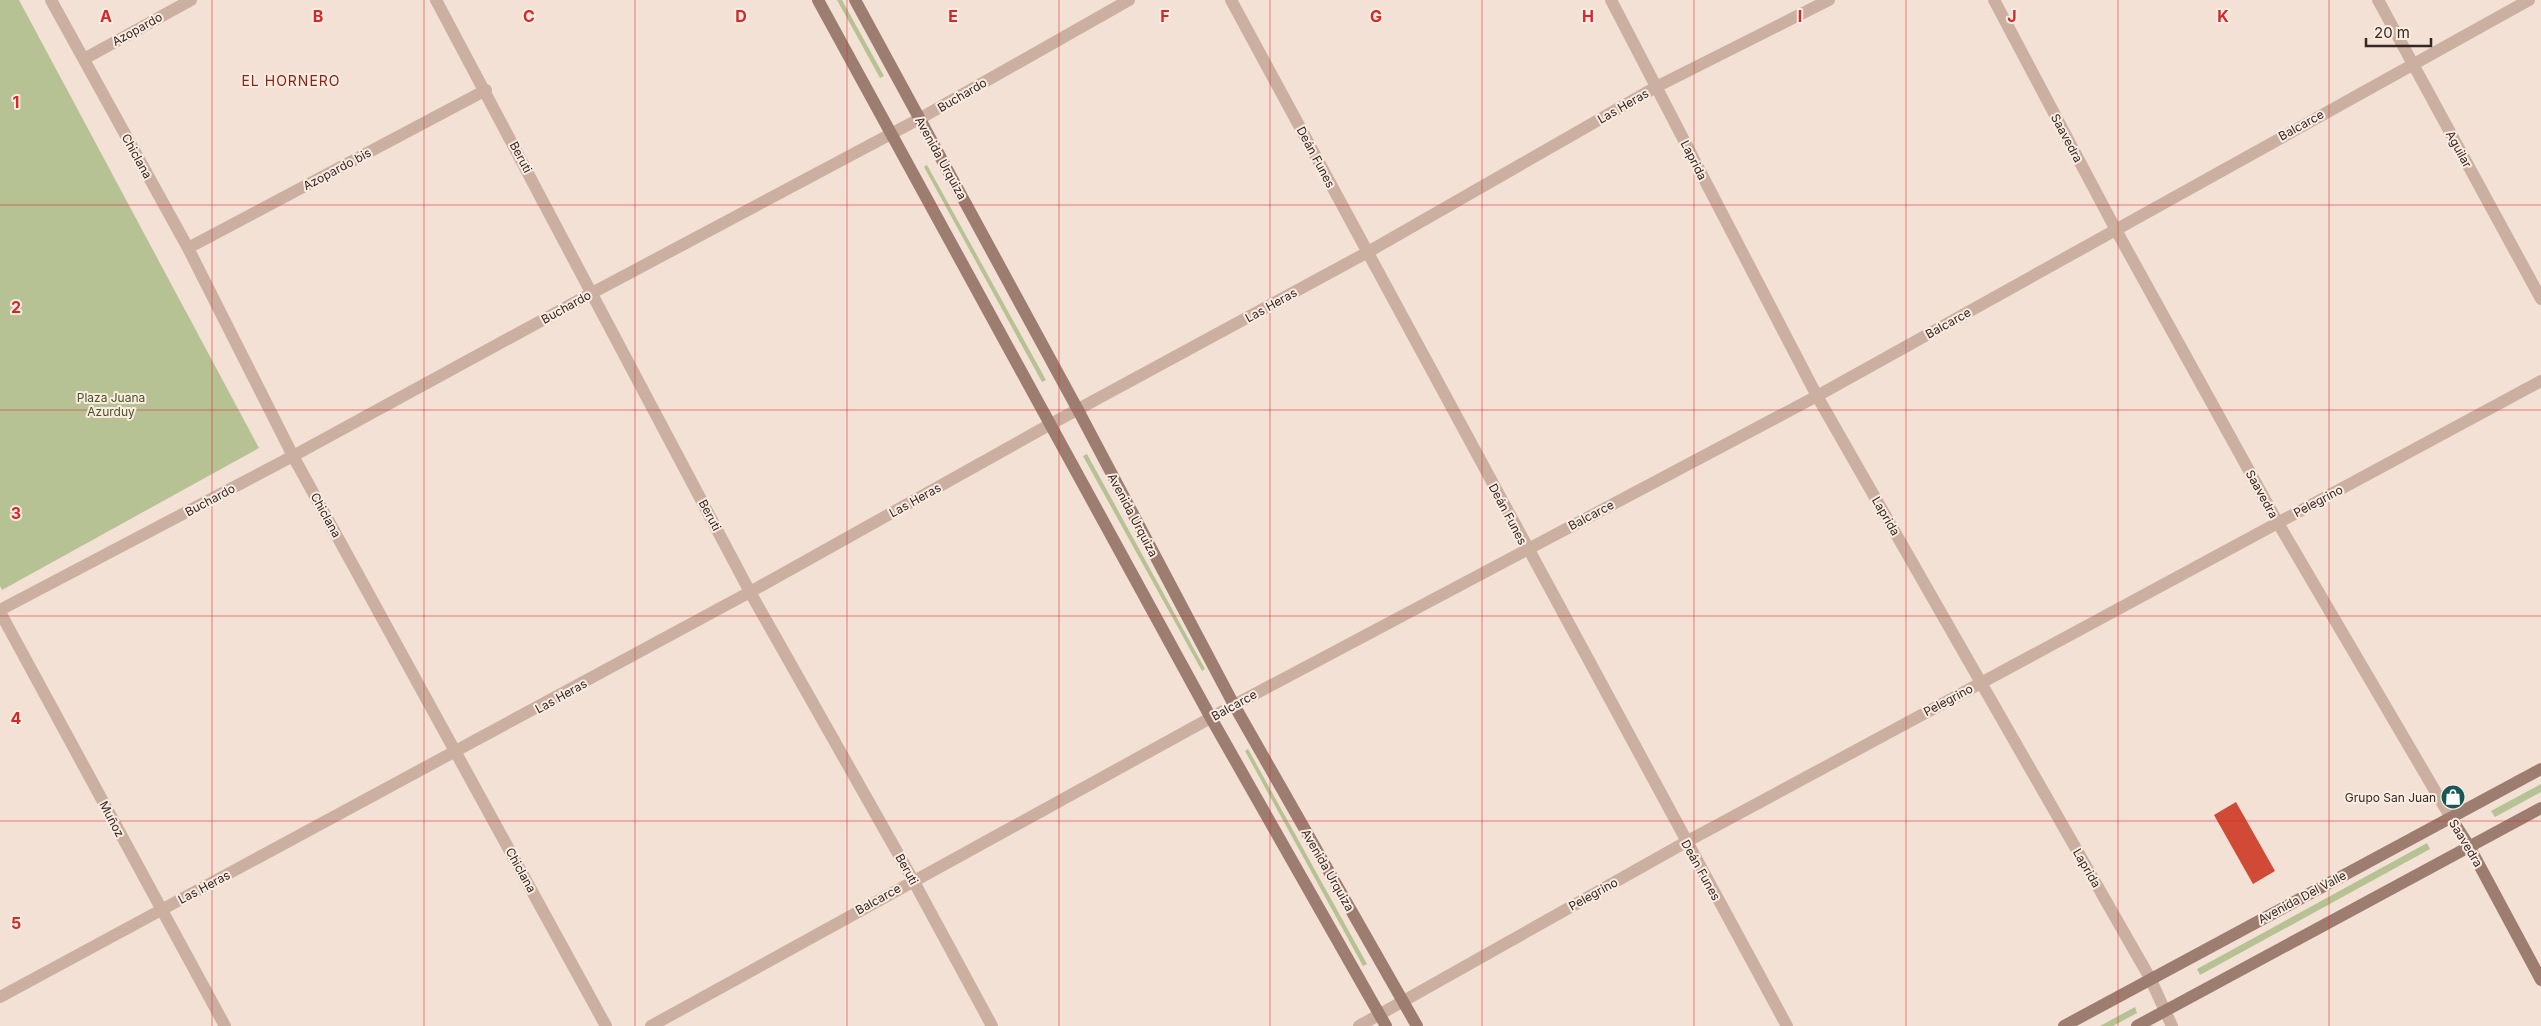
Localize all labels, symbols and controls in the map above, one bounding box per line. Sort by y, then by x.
text: A [100,6,112,26]
text: B [313,6,323,26]
text: C [523,6,535,26]
text: D [735,6,747,26]
text: E [948,6,958,26]
text: F [1160,6,1170,26]
text: G [1370,6,1382,26]
text: H [1582,6,1594,26]
text: I [1798,6,1802,26]
text: J [2007,6,2017,26]
text: K [2217,6,2229,26]
street label: Azopardo [109,9,165,49]
scale bar [2366,15,2431,47]
text: 20 m [2374,23,2410,42]
district label: EL HORNERO [241,72,341,89]
street label: Buchardo [935,75,989,115]
street label: Las Heras [1595,85,1651,127]
text: 1 [13,92,19,112]
street label: Balcarce [2276,106,2326,144]
street label: Saavedra [2048,111,2086,165]
street label: Avenida Urquiza [912,114,970,202]
street label: Deán Funes [1294,124,1338,190]
street label: Aguilar [2443,128,2475,170]
street label: Chiclana [119,131,155,181]
street label: Laprida [1678,138,1710,182]
street label: Beruti [507,139,535,175]
street label: Azopardo bis [300,145,374,193]
street label: Las Heras [1243,285,1299,325]
street label: Buchardo [539,287,593,327]
text: 2 [11,297,21,317]
street label: Balcarce [1923,304,1973,342]
park label: Plaza Juana Azurduy [77,390,145,419]
street label: Saavedra [2243,467,2281,521]
street label: Avenida Urquiza [1105,471,1161,559]
street label: Las Heras [887,480,943,520]
street label: Buchardo [182,481,238,519]
street label: Deán Funes [1486,481,1530,547]
street label: Pelegrino [2291,482,2345,520]
street label: Chiclana [308,490,344,540]
street label: Laprida [1869,494,1903,538]
street label: Beruti [696,497,724,533]
street label: Balcarce [1566,497,1616,533]
text: 3 [11,503,21,523]
street label: Las Heras [533,676,589,716]
street label: Pelegrino [1921,681,1975,719]
street label: Balcarce [1209,686,1259,724]
text: 4 [11,708,22,728]
shop icon: Grupo San Juan [2440,784,2466,810]
place label: Grupo San Juan [2345,790,2436,805]
street label: Muñoz [96,798,128,840]
street label: Saavedra [2446,816,2486,870]
street label: Avenida Urquiza [1298,826,1358,914]
street label: Deán Funes [1678,837,1724,903]
street label: Chiclana [503,845,539,895]
street label: Laprida [2070,846,2104,890]
street label: Beruti [892,851,922,887]
street label: Las Heras [175,867,233,907]
street label: Avenida Del Valle [2255,867,2349,927]
street label: Pelegrino [1566,874,1620,914]
street label: Balcarce [853,880,903,918]
text: 5 [11,913,21,933]

